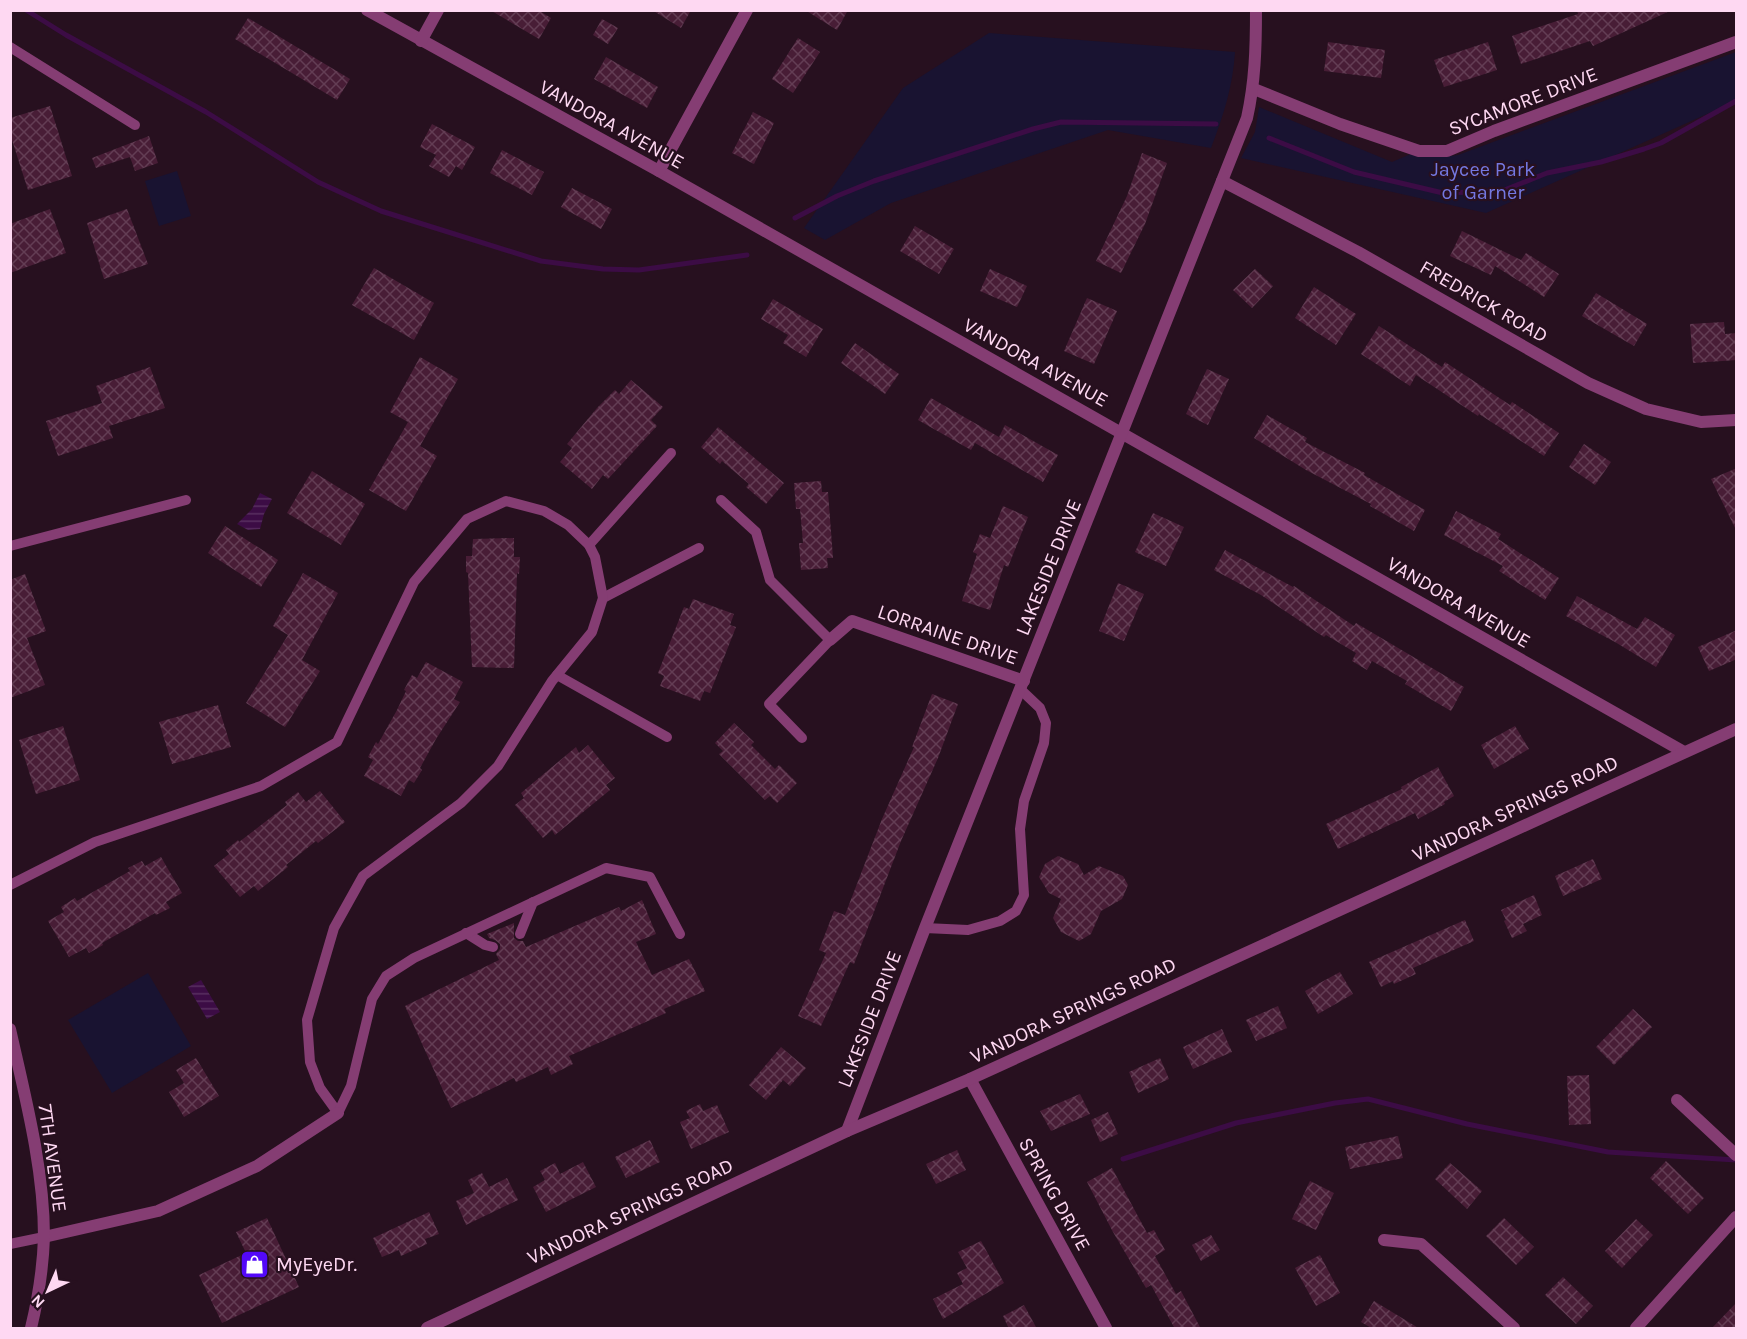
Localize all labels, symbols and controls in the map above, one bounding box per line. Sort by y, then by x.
street label: SYCAMORE DRIVE [1445,62,1601,140]
street label: VANDORA AVENUE [535,75,688,174]
park label: Jaycee Park of Garner [1431,158,1535,204]
street label: FREDRICK ROAD [1416,255,1552,347]
street label: VANDORA AVENUE [959,313,1112,412]
street label: LAKESIDE DRIVE [1011,496,1086,639]
street label: VANDORA AVENUE [1383,552,1535,653]
street label: LORRAINE DRIVE [875,600,1021,669]
street label: VANDORA SPRINGS ROAD [1409,751,1622,866]
street label: LAKESIDE DRIVE [833,948,906,1091]
street label: VANDORA SPRINGS ROAD [967,953,1180,1068]
street label: 7TH AVENUE [34,1103,71,1214]
street label: SPRING DRIVE [1014,1134,1095,1255]
street label: VANDORA SPRINGS ROAD [524,1154,737,1269]
shop icon: MyEyeDr. [239,1248,271,1280]
place label: MyEyeDr. [276,1253,357,1276]
north arrow [18,1261,78,1321]
text: N [27,1291,49,1312]

